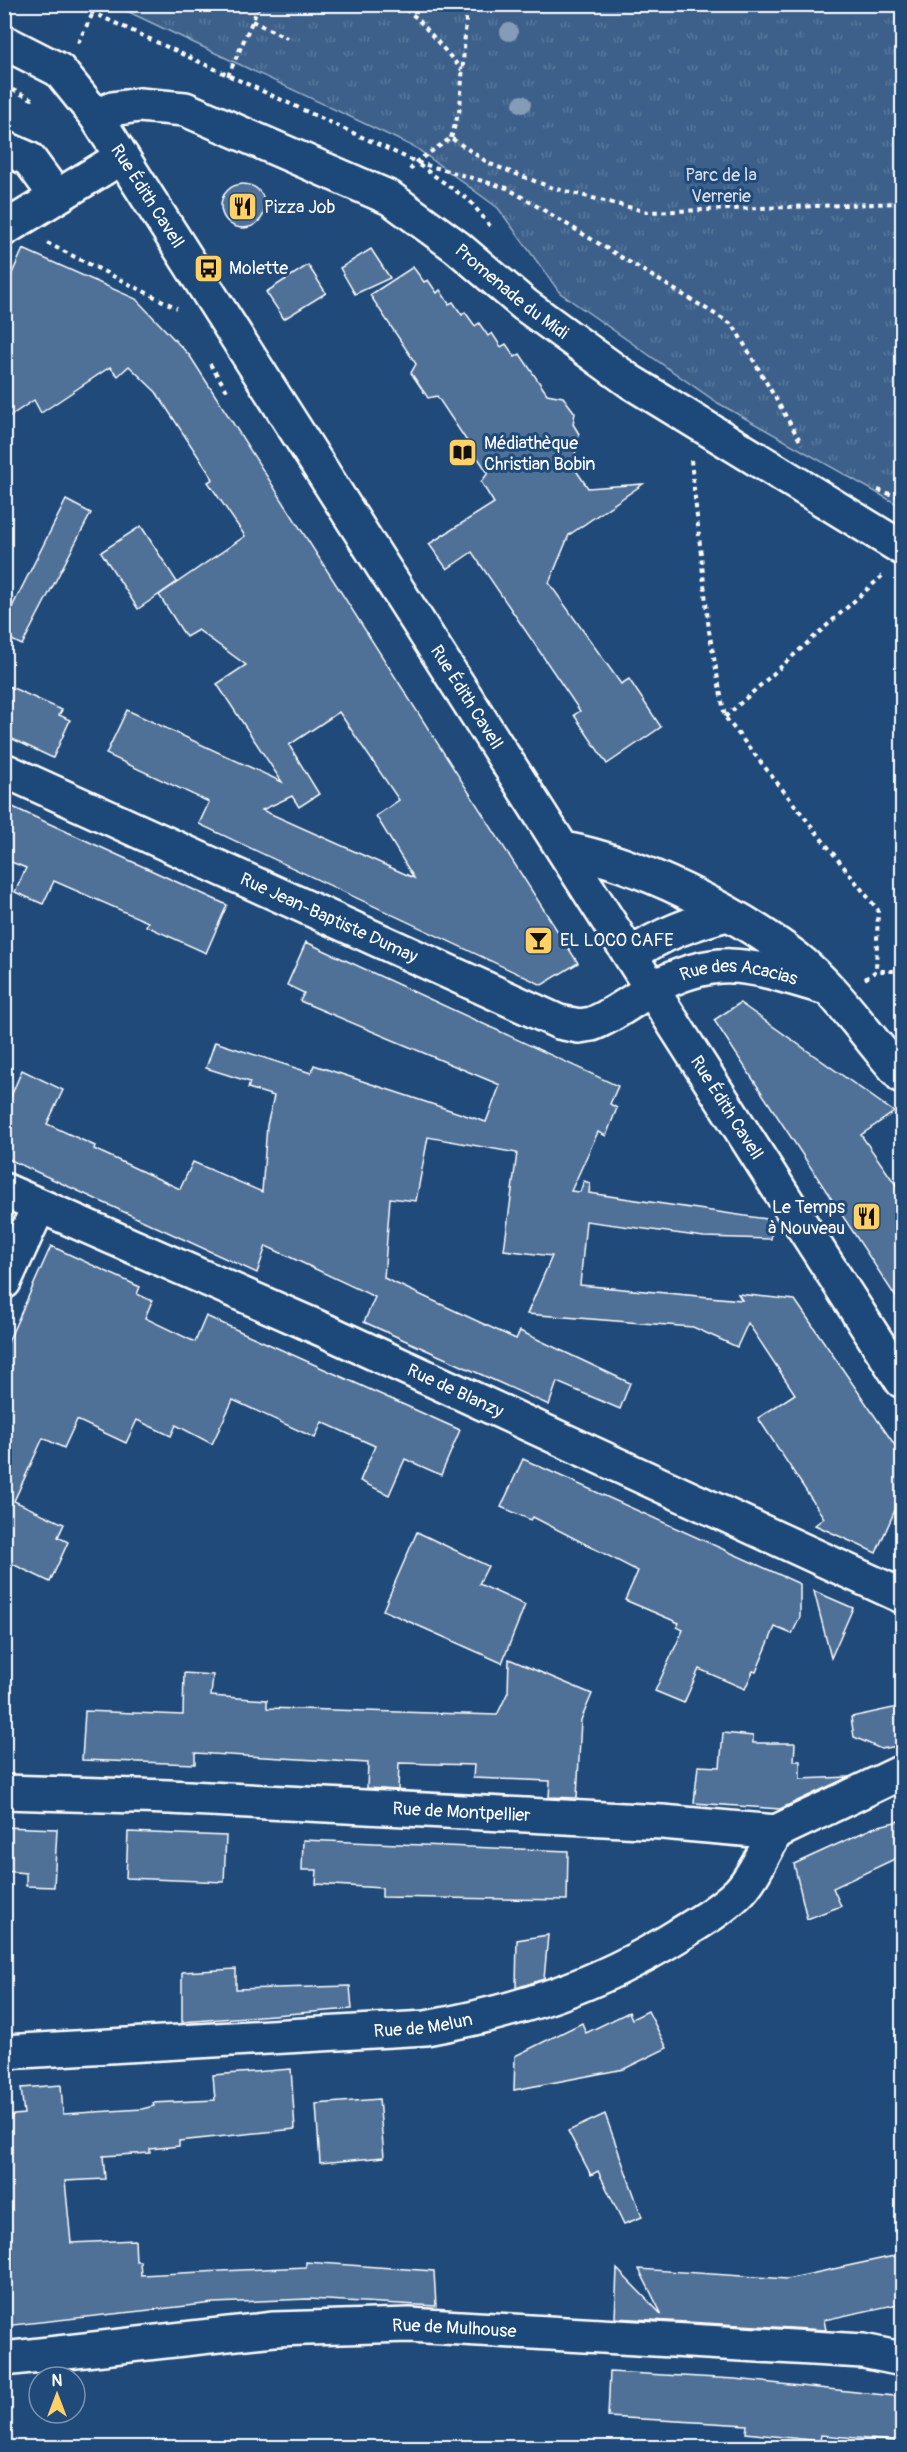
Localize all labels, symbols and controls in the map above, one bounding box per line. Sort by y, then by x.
street label: Rue Édith Cavell [105,140,189,253]
park label: Parc de la Verrerie [685,164,757,208]
restaurant icon: Pizza Job [227,191,259,223]
place label: Pizza Job [264,196,335,219]
street label: Promenade du Midi [450,239,573,345]
bus stop icon: Molette [192,252,224,284]
place label: Molette [229,257,288,280]
place label: Médiathèque Christian Bobin [484,432,596,476]
library icon: Médiathèque Christian Bobin [447,437,479,469]
street label: Rue Édith Cavell [425,641,508,754]
street label: Rue Jean-Baptiste Dumay [236,868,422,968]
bar icon: EL LOCO CAFE [523,924,555,956]
place label: EL LOCO CAFE [560,929,674,952]
street label: Rue des Acacias [677,955,800,991]
street label: Rue Édith Cavell [685,1051,768,1164]
place label: Le Temps à Nouveau [768,1196,845,1240]
restaurant icon: Le Temps à Nouveau [850,1201,882,1233]
street label: Rue de Blanzy [403,1359,507,1423]
street label: Rue de Montpellier [392,1797,532,1827]
street label: Rue de Melun [373,2008,475,2043]
street label: Rue de Mulhouse [392,2314,517,2343]
north arrow [27,2365,87,2425]
text: N [52,2371,63,2391]

